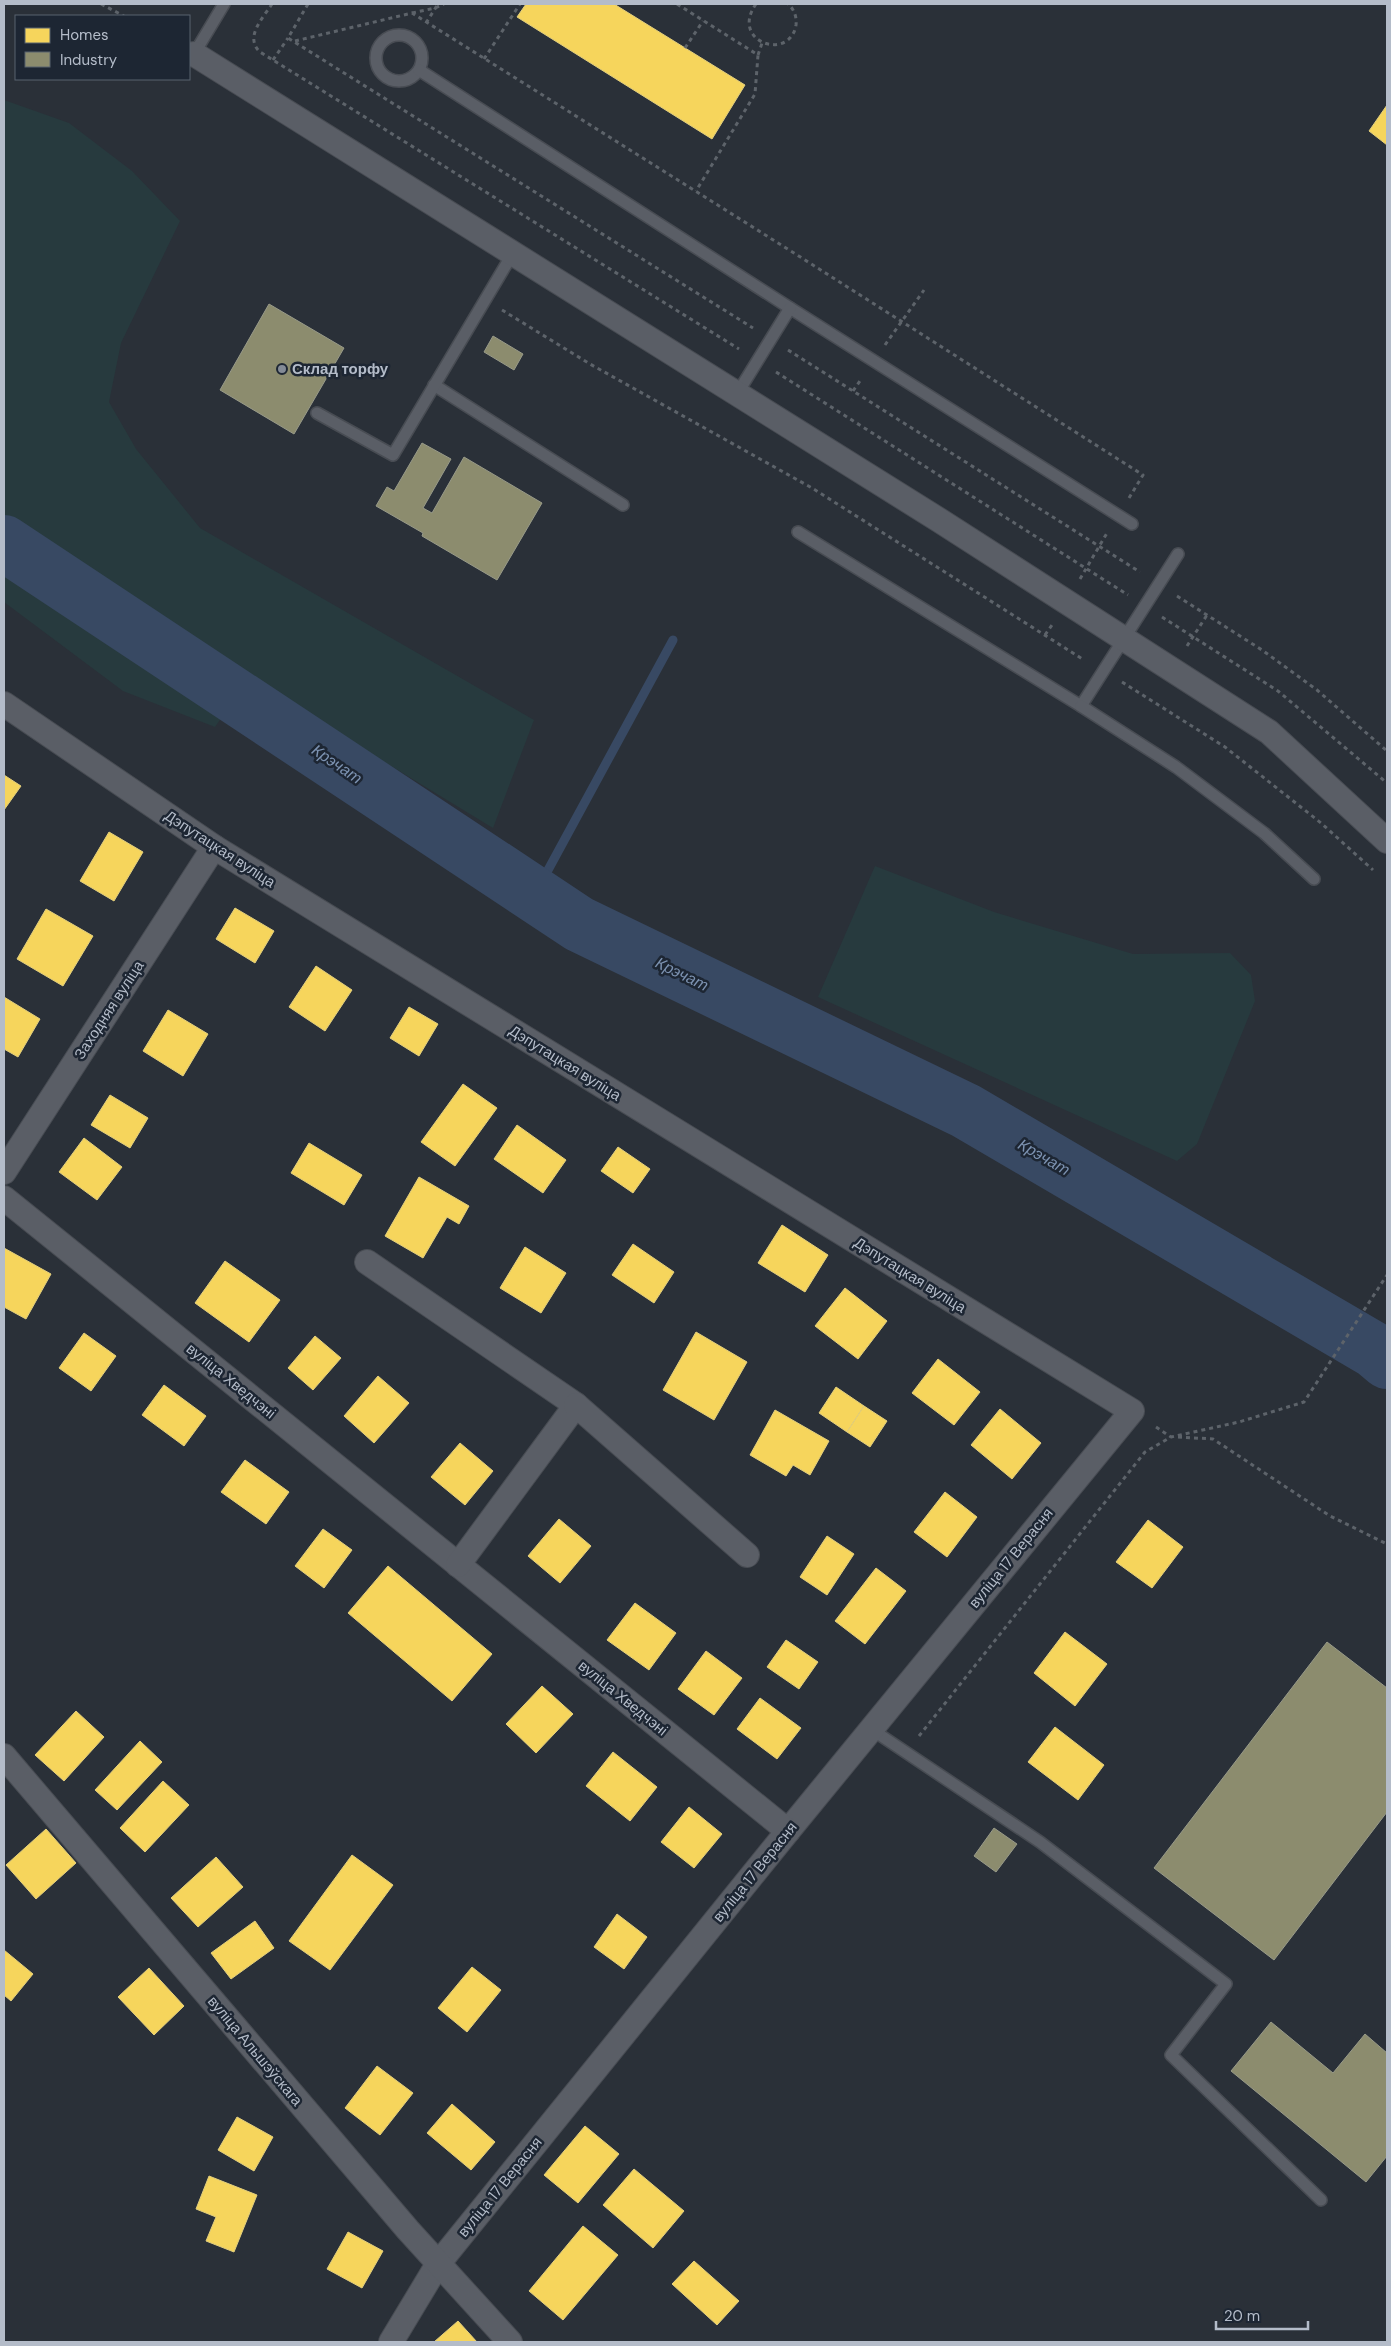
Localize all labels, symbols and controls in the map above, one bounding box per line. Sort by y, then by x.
legend [15,15,190,80]
text: Homes [60,25,109,45]
text: Industry [60,50,118,70]
place label: Склад торфу [292,359,389,379]
marker: Склад торфу [276,363,288,375]
water label: Крэчат [308,739,366,789]
street label: Дэпутацкая вуліца [161,806,280,893]
water label: Крэчат [652,952,712,996]
street label: Заходняя вуліца [70,956,149,1063]
street label: Дэпутацкая вуліца [505,1021,625,1106]
water label: Крэчат [1014,1134,1074,1180]
street label: Дэпутацкая вуліца [850,1233,970,1318]
street label: вуліца Хведчэні [182,1339,280,1423]
street label: вуліца 17 Верасня [964,1504,1058,1612]
street label: вуліца Хведчэні [574,1656,672,1740]
street label: вуліца 17 Верасня [708,1818,802,1926]
street label: вуліца Альшэўскага [203,1992,307,2111]
street label: вуліца 17 Верасня [453,2133,547,2241]
scale bar [1216,2298,1308,2330]
text: 20 m [1224,2306,1260,2326]

